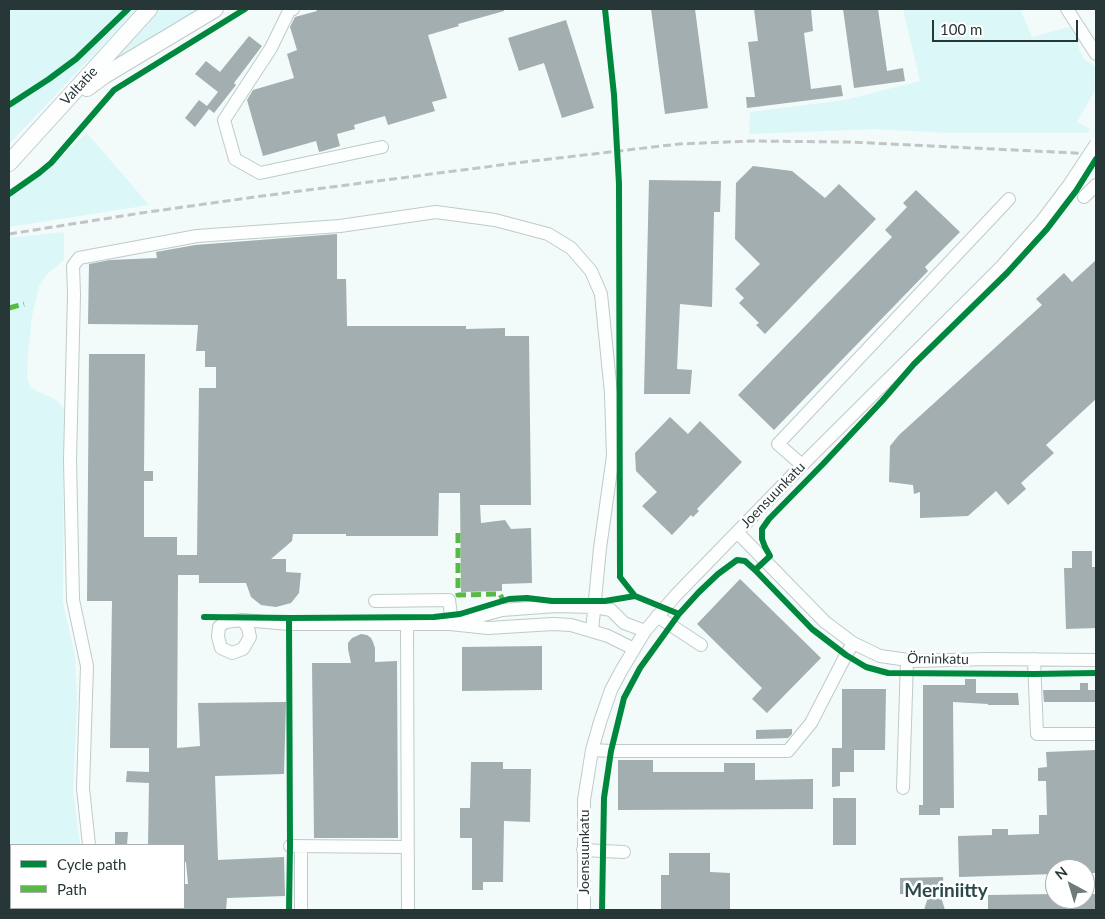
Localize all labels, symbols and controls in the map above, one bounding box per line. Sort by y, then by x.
scale bar [935,10,1081,42]
text: 100 m [940,20,982,38]
street label: Valtatie [57,63,101,109]
street label: Joensuunkatu [737,459,809,531]
street label: Örninkatu [907,650,969,668]
street label: Joensuunkatu [576,809,592,895]
legend [10,844,185,909]
text: Cycle path [57,855,126,873]
north arrow [1045,859,1095,909]
text: N [1051,863,1070,883]
text: Path [57,880,87,898]
district label: Meriniitty [904,880,988,902]

